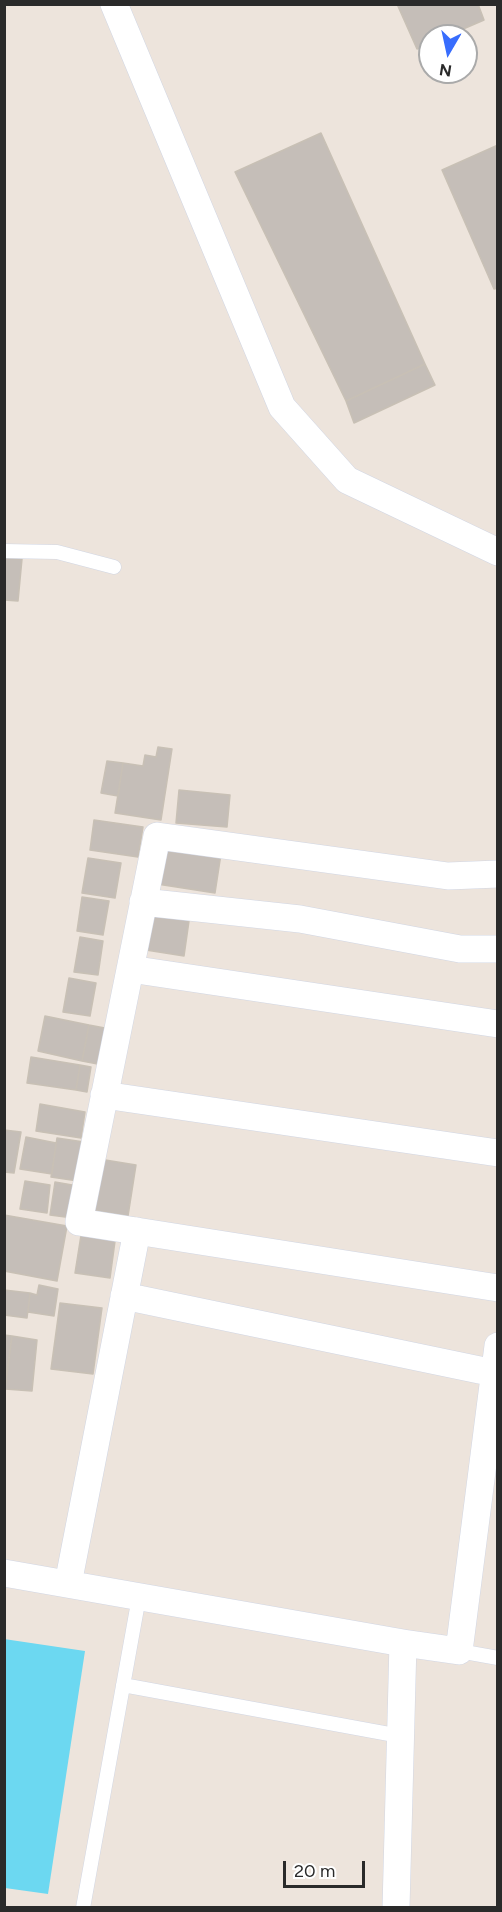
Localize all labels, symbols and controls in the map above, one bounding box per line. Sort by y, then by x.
north arrow [418,24,478,84]
text: N [438,60,453,81]
scale bar [286,1849,368,1887]
text: 20 m [294,1860,335,1882]

